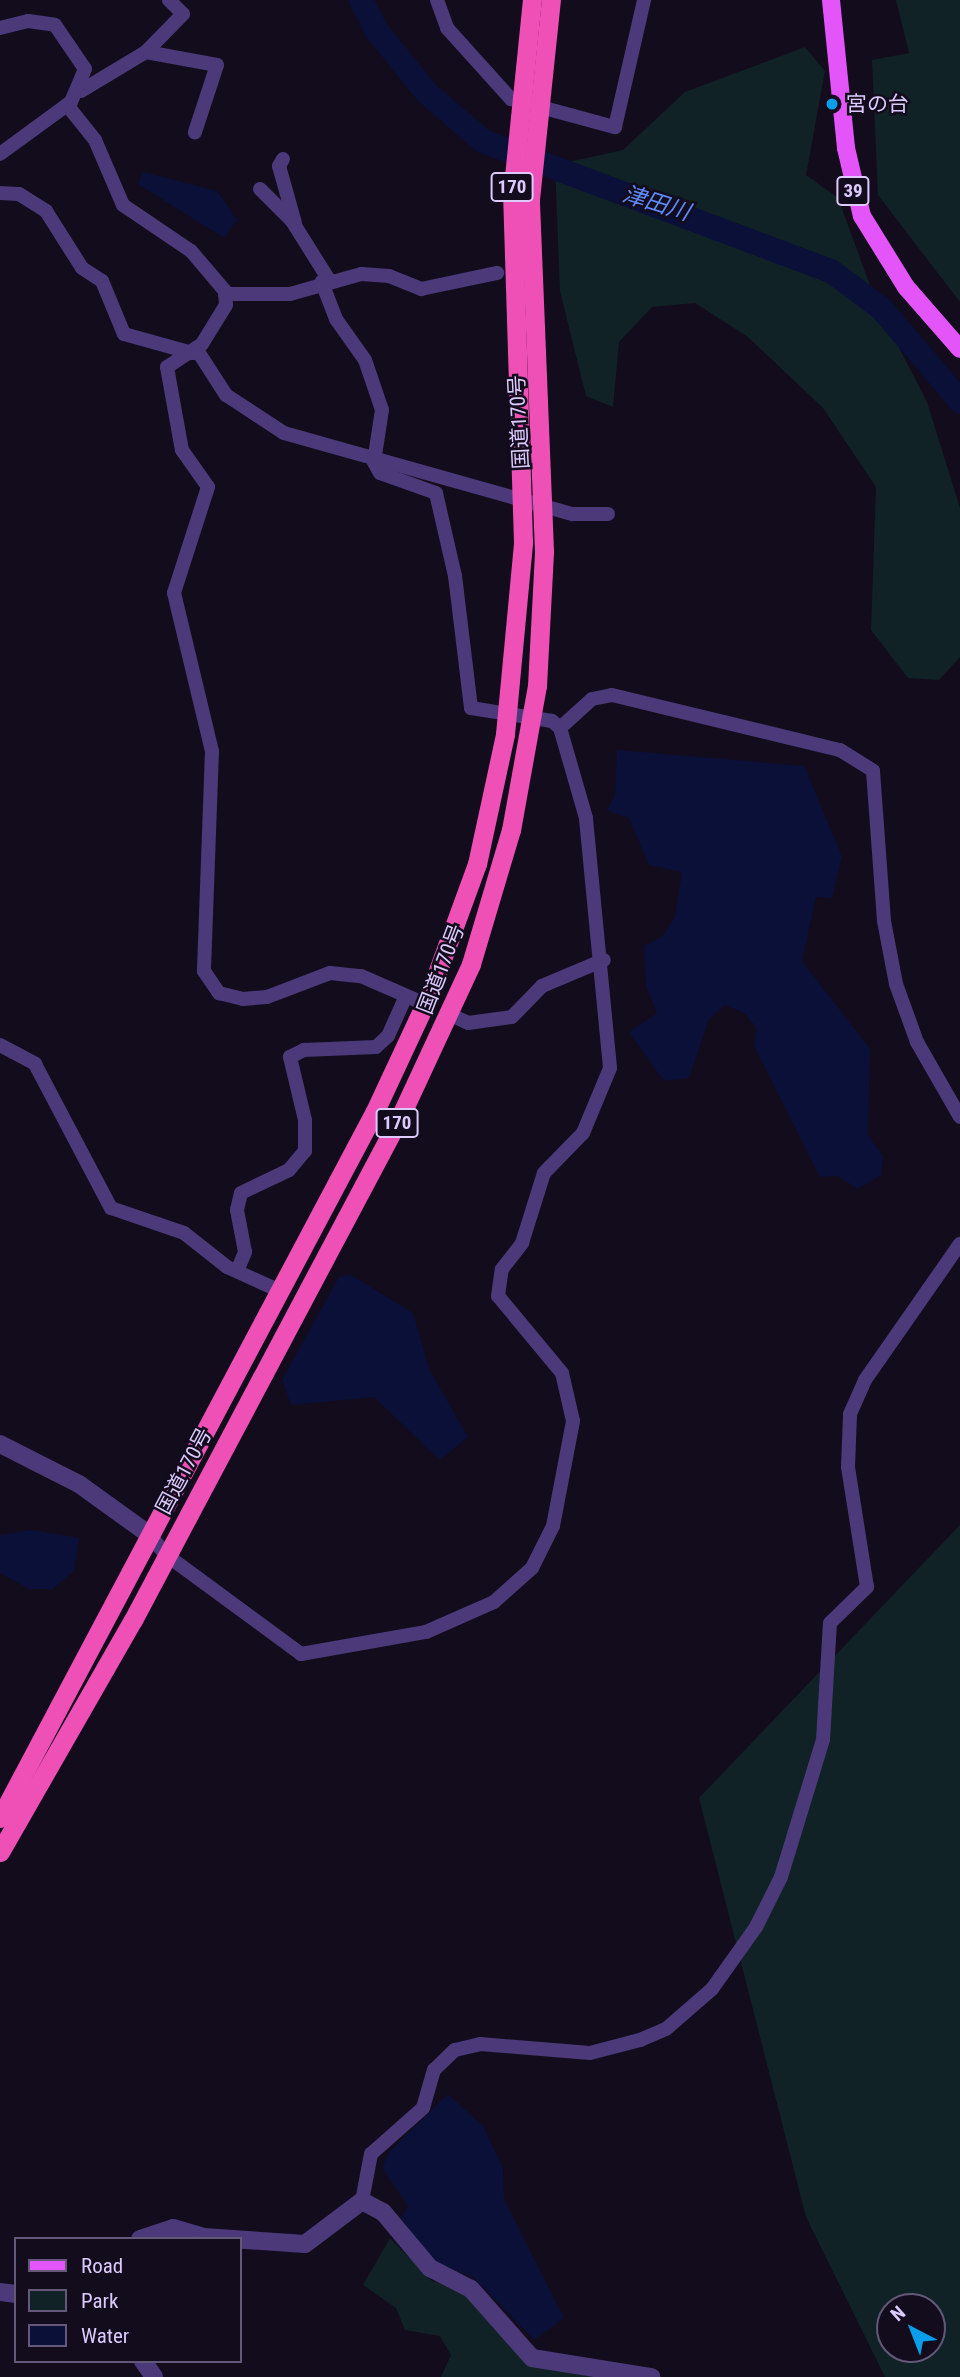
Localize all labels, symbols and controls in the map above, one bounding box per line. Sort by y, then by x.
place label: 宮の台 [846,91,909,117]
marker: 宮の台 [824,96,840,112]
road number: 170 [489,172,535,202]
road number: 39 [836,176,870,206]
water label: 津田川 [619,181,693,227]
street label: 国道170号 [504,374,534,470]
street label: 国道170号 [412,921,470,1017]
road number: 170 [374,1107,420,1138]
street label: 国道170号 [151,1424,217,1518]
legend [14,2237,242,2363]
text: Road [81,2254,123,2278]
text: Park [81,2289,118,2313]
north arrow [876,2293,946,2363]
text: N [886,2301,910,2326]
text: Water [81,2324,129,2348]

